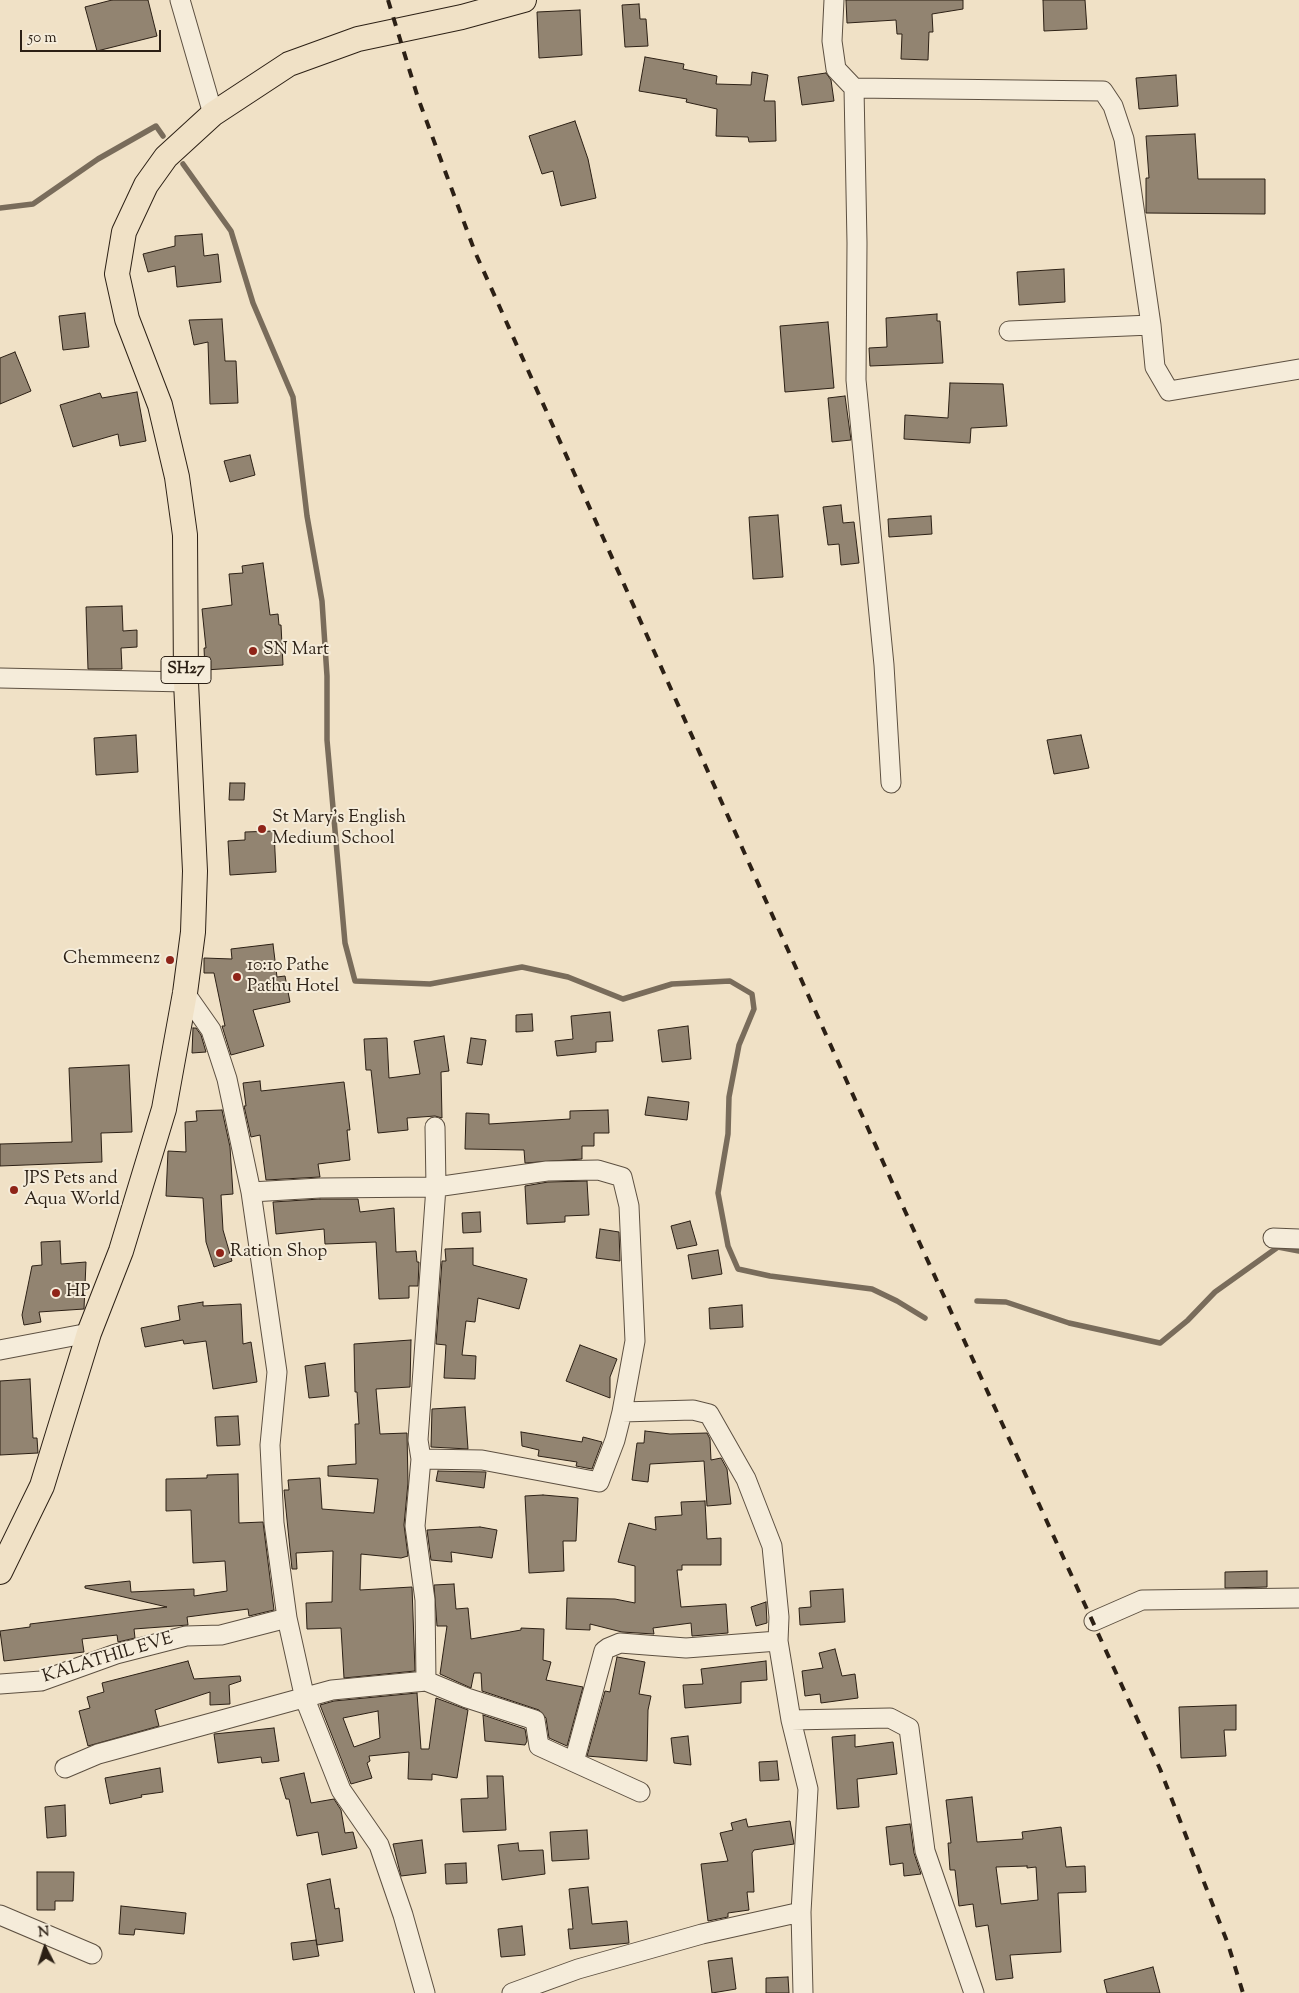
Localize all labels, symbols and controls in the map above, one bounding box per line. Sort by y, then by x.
scale bar [22,20,164,52]
text: 50 m [28,28,57,49]
place label: SN Mart [263,640,329,662]
marker: SN Mart [247,645,259,657]
road number: SH27 [161,656,211,684]
place label: St Mary's English Medium School [272,808,406,851]
marker: St Mary's English Medium School [256,823,268,835]
place label: Chemmeenz [63,949,160,971]
marker: Chemmeenz [164,954,176,966]
place label: 10:10 Pathe Pathu Hotel [247,956,339,999]
marker: 10:10 Pathe Pathu Hotel [231,971,243,983]
place label: JPS Pets and Aqua World [24,1169,120,1212]
marker: JPS Pets and Aqua World [8,1184,20,1196]
place label: Ration Shop [230,1242,327,1264]
marker: Ration Shop [214,1247,226,1259]
place label: HP [66,1282,90,1304]
marker: HP [50,1287,62,1299]
street label: KALATHIL EVE [40,1629,176,1689]
north arrow [20,1923,70,1973]
text: N [37,1923,50,1944]

